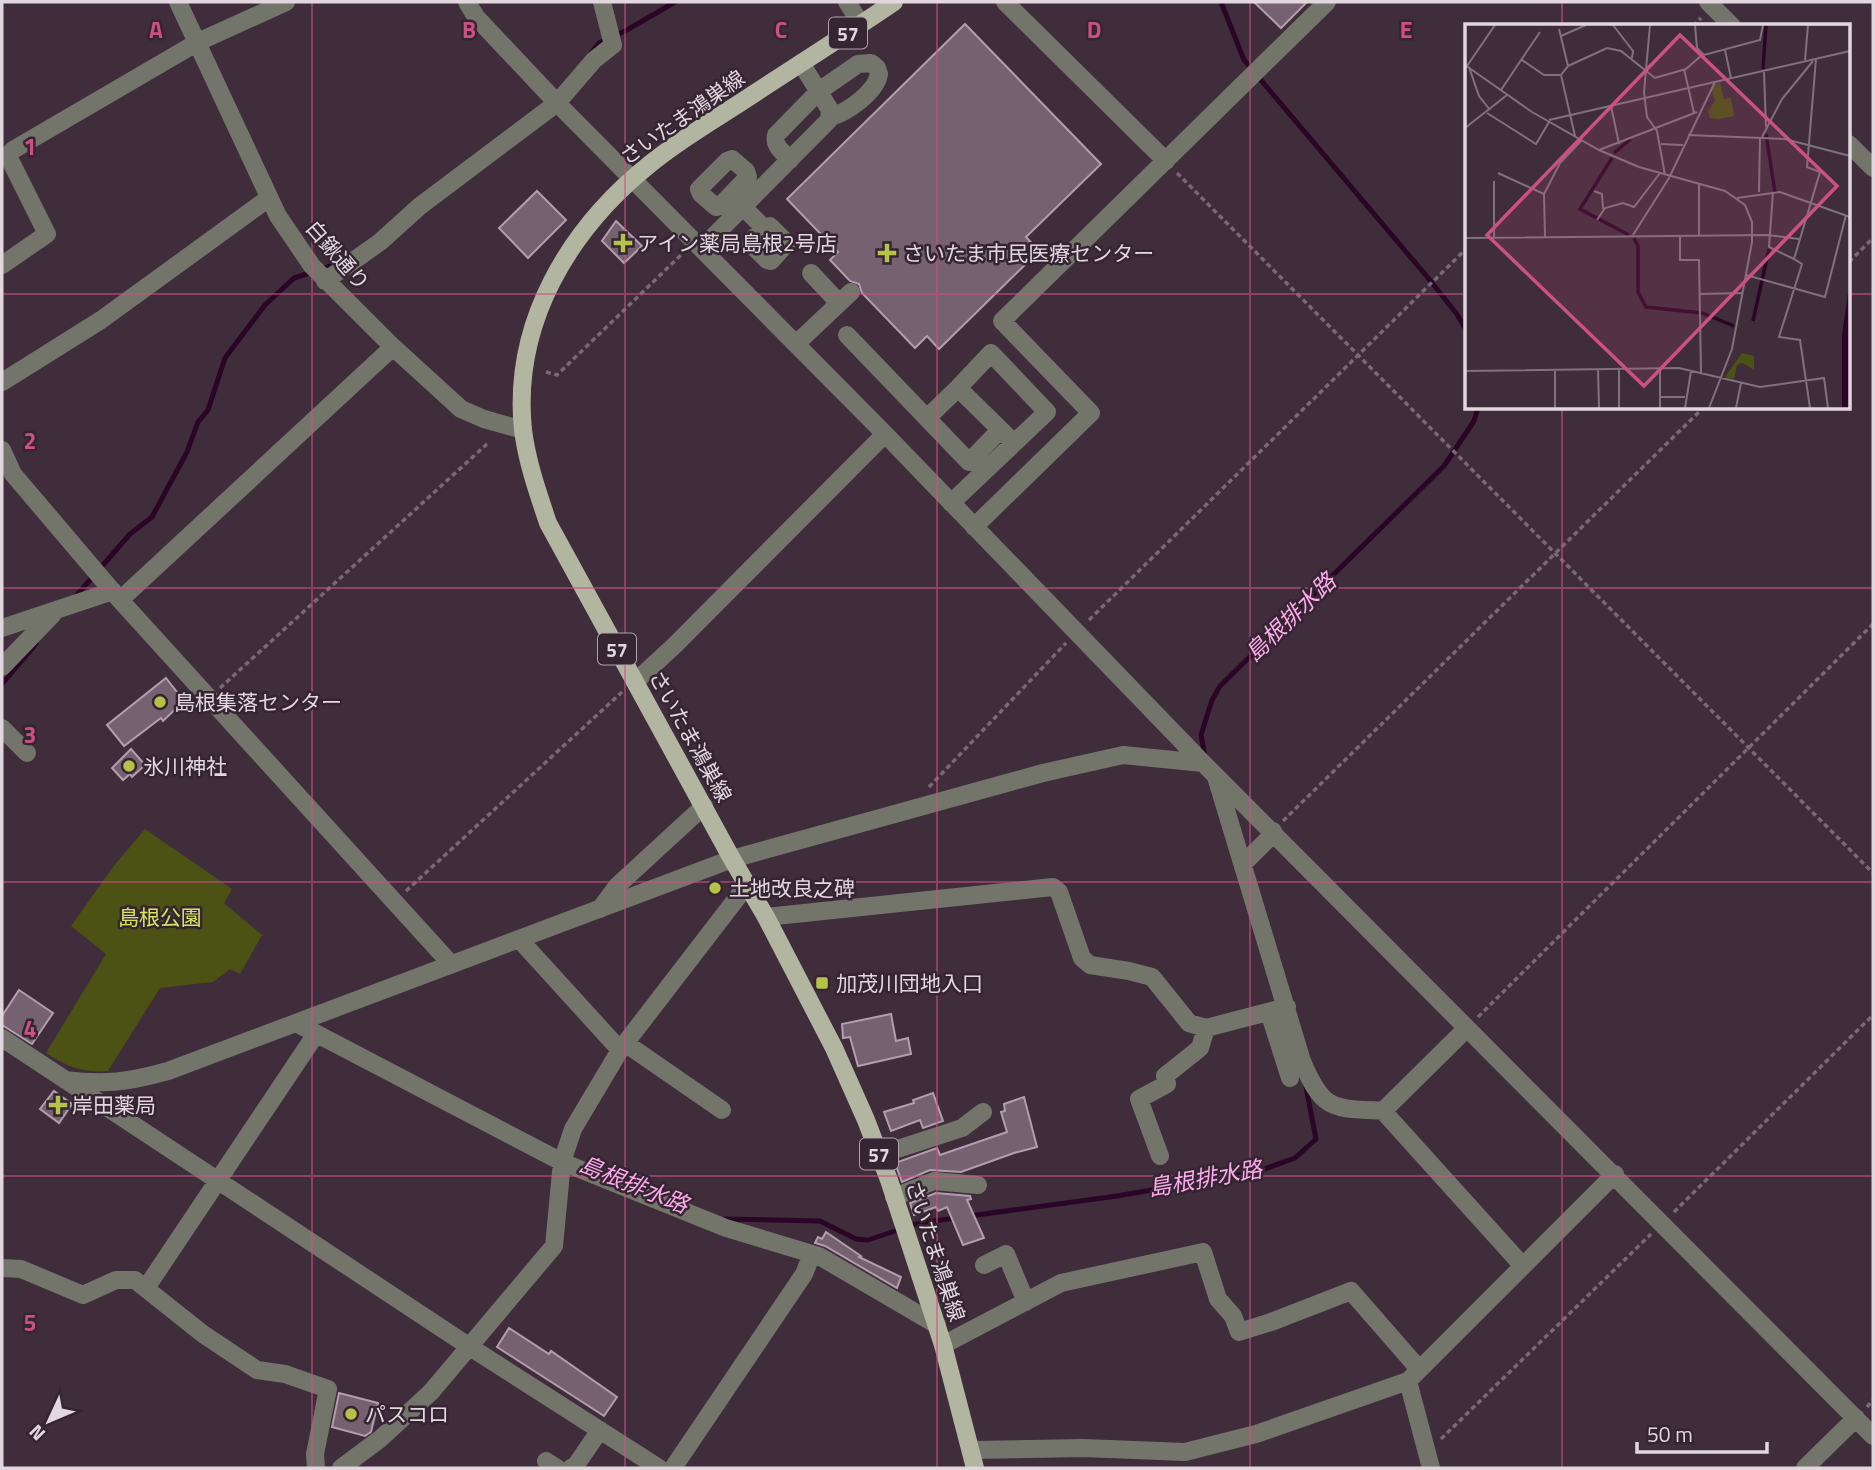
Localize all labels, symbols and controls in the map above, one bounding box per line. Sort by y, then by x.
text: A [149,12,163,47]
text: B [462,12,476,47]
text: C [775,12,787,47]
text: D [1087,12,1101,47]
text: E [1400,12,1412,47]
road number: 57 [829,18,867,48]
inset map [1465,24,1850,410]
street label: さいたま鴻巣線 [613,62,751,172]
text: 1 [24,129,36,164]
street label: 白鍬通り [298,213,378,297]
place label: アイン薬局島根2号店 [637,227,837,259]
marker: アイン薬局島根2号店 [615,235,631,251]
place label: さいたま市民医療センター [903,237,1154,269]
marker: さいたま市民医療センター [877,243,897,263]
text: 2 [24,423,36,458]
water label: 島根排水路 [1236,563,1345,670]
road number: 57 [598,634,636,664]
street label: さいたま鴻巣線 [642,664,740,808]
place label: 島根集落センター [174,686,342,718]
marker: 島根集落センター [152,694,168,710]
text: 3 [24,717,36,752]
place label: 氷川神社 [143,750,227,782]
marker: 氷川神社 [121,758,137,774]
place label: 土地改良之碑 [729,872,855,904]
marker: 土地改良之碑 [707,880,723,896]
park label: 島根公園 [118,901,202,933]
place label: 加茂川団地入口 [836,967,983,999]
marker: 加茂川団地入口 [814,975,830,991]
text: 4 [24,1011,36,1046]
place label: 岸田薬局 [72,1089,156,1121]
marker: 岸田薬局 [50,1097,66,1113]
road number: 57 [860,1138,898,1170]
water label: 島根排水路 [574,1146,696,1223]
water label: 島根排水路 [1145,1150,1267,1205]
street label: さいたま鴻巣線 [898,1176,974,1326]
text: 5 [24,1305,36,1340]
north arrow [14,1386,84,1456]
place label: パスコロ [365,1398,449,1430]
marker: パスコロ [343,1406,359,1422]
scale bar [1637,1410,1766,1454]
text: N [21,1418,51,1448]
text: 50 m [1647,1418,1693,1450]

